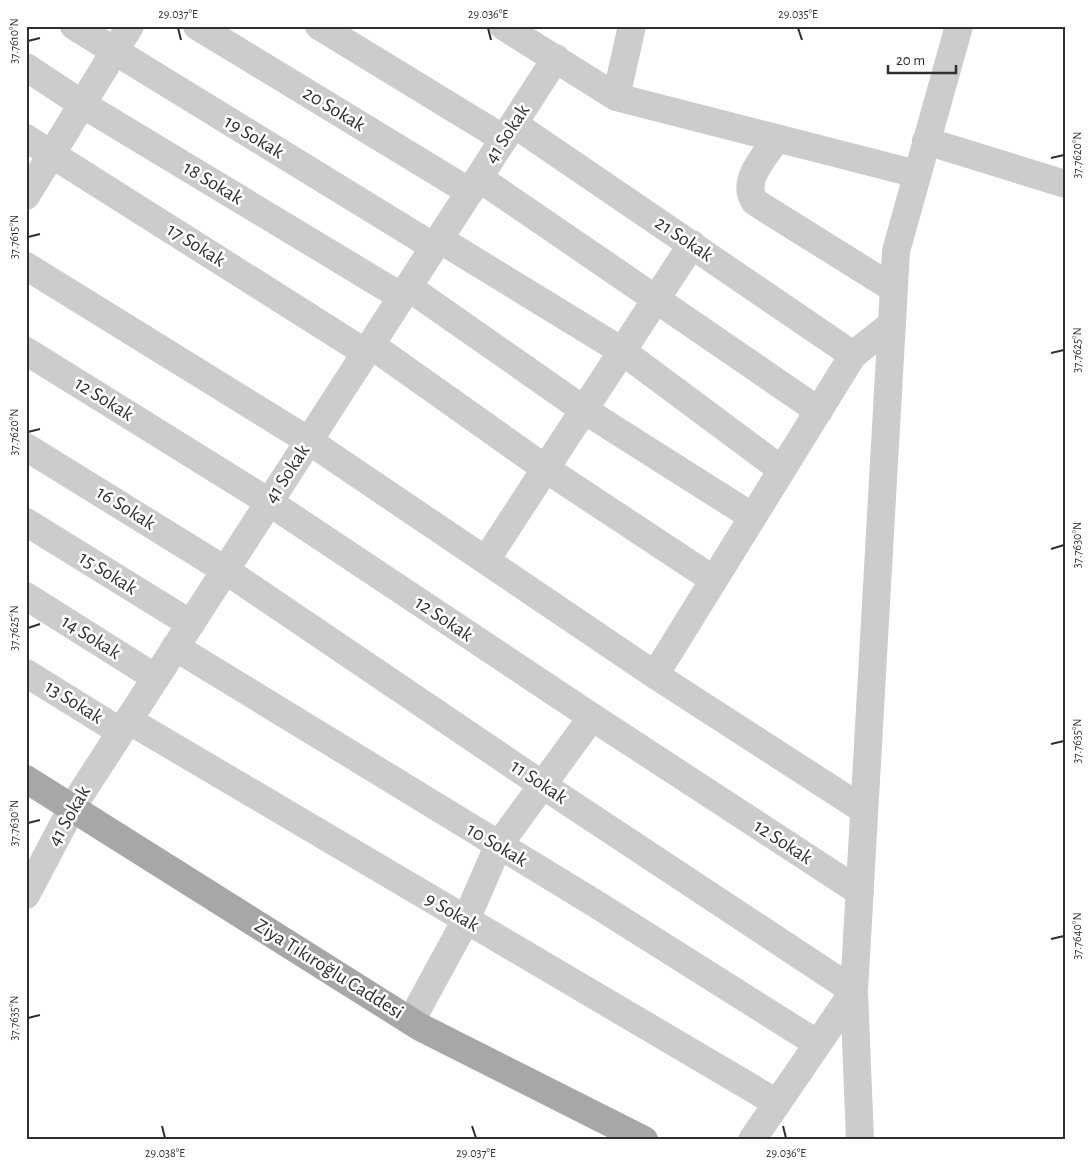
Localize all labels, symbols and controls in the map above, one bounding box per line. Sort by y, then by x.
text: 29.037°E [158,8,198,20]
text: 29.036°E [468,8,508,20]
text: 29.035°E [778,8,818,20]
text: 37.7610°N [8,18,20,64]
scale bar [888,42,956,74]
text: 20 m [896,53,925,68]
street label: 20 Sokak [299,83,369,135]
street label: 41 Sokak [481,101,533,167]
street label: 19 Sokak [221,112,287,162]
text: 37.7620°N [1071,132,1083,178]
street label: 18 Sokak [180,158,246,208]
street label: 21 Sokak [651,212,717,266]
text: 37.7615°N [8,215,20,259]
street label: 17 Sokak [163,219,229,271]
text: 37.7625°N [1071,327,1083,373]
street label: 12 Sokak [71,373,137,425]
text: 37.7620°N [8,409,20,455]
street label: 41 Sokak [261,441,313,507]
street label: 16 Sokak [93,482,159,534]
text: 37.7630°N [1071,522,1083,568]
street label: 15 Sokak [75,547,141,599]
street label: 12 Sokak [411,592,477,646]
text: 37.7625°N [8,605,20,651]
street label: 14 Sokak [58,611,124,663]
street label: 13 Sokak [41,676,107,728]
text: 37.7635°N [1071,718,1083,764]
street label: 11 Sokak [507,756,571,808]
street label: 41 Sokak [44,783,94,849]
text: 37.7630°N [8,800,20,846]
street label: 12 Sokak [750,816,816,868]
street label: 10 Sokak [463,819,531,871]
street label: 9 Sokak [422,889,482,935]
text: 37.7640°N [1071,912,1083,960]
street label: Ziya Tıkıroğlu Caddesi [251,915,407,1023]
text: 37.7635°N [8,995,20,1041]
text: 29.038°E [145,1147,185,1159]
text: 29.037°E [456,1147,496,1159]
text: 29.036°E [766,1147,806,1159]

